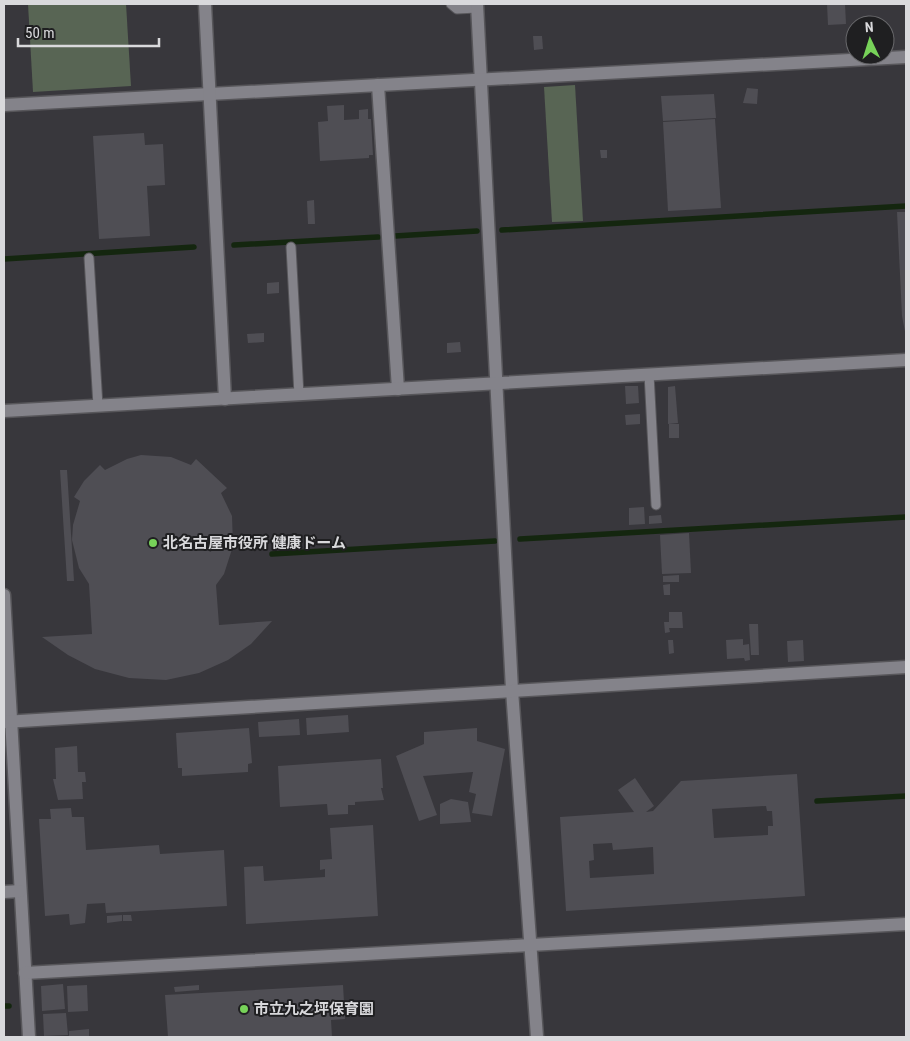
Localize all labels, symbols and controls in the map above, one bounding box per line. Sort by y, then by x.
scale bar [18,15,159,47]
north arrow [845,15,895,65]
text: N [864,19,874,35]
text: 50 m [25,24,55,42]
place label: 北名古屋市役所 健康ドーム [163,534,346,552]
marker: 北名古屋市役所 健康ドーム [147,537,159,549]
place label: 市立九之坪保育園 [254,1000,374,1018]
marker: 市立九之坪保育園 [238,1003,250,1015]

